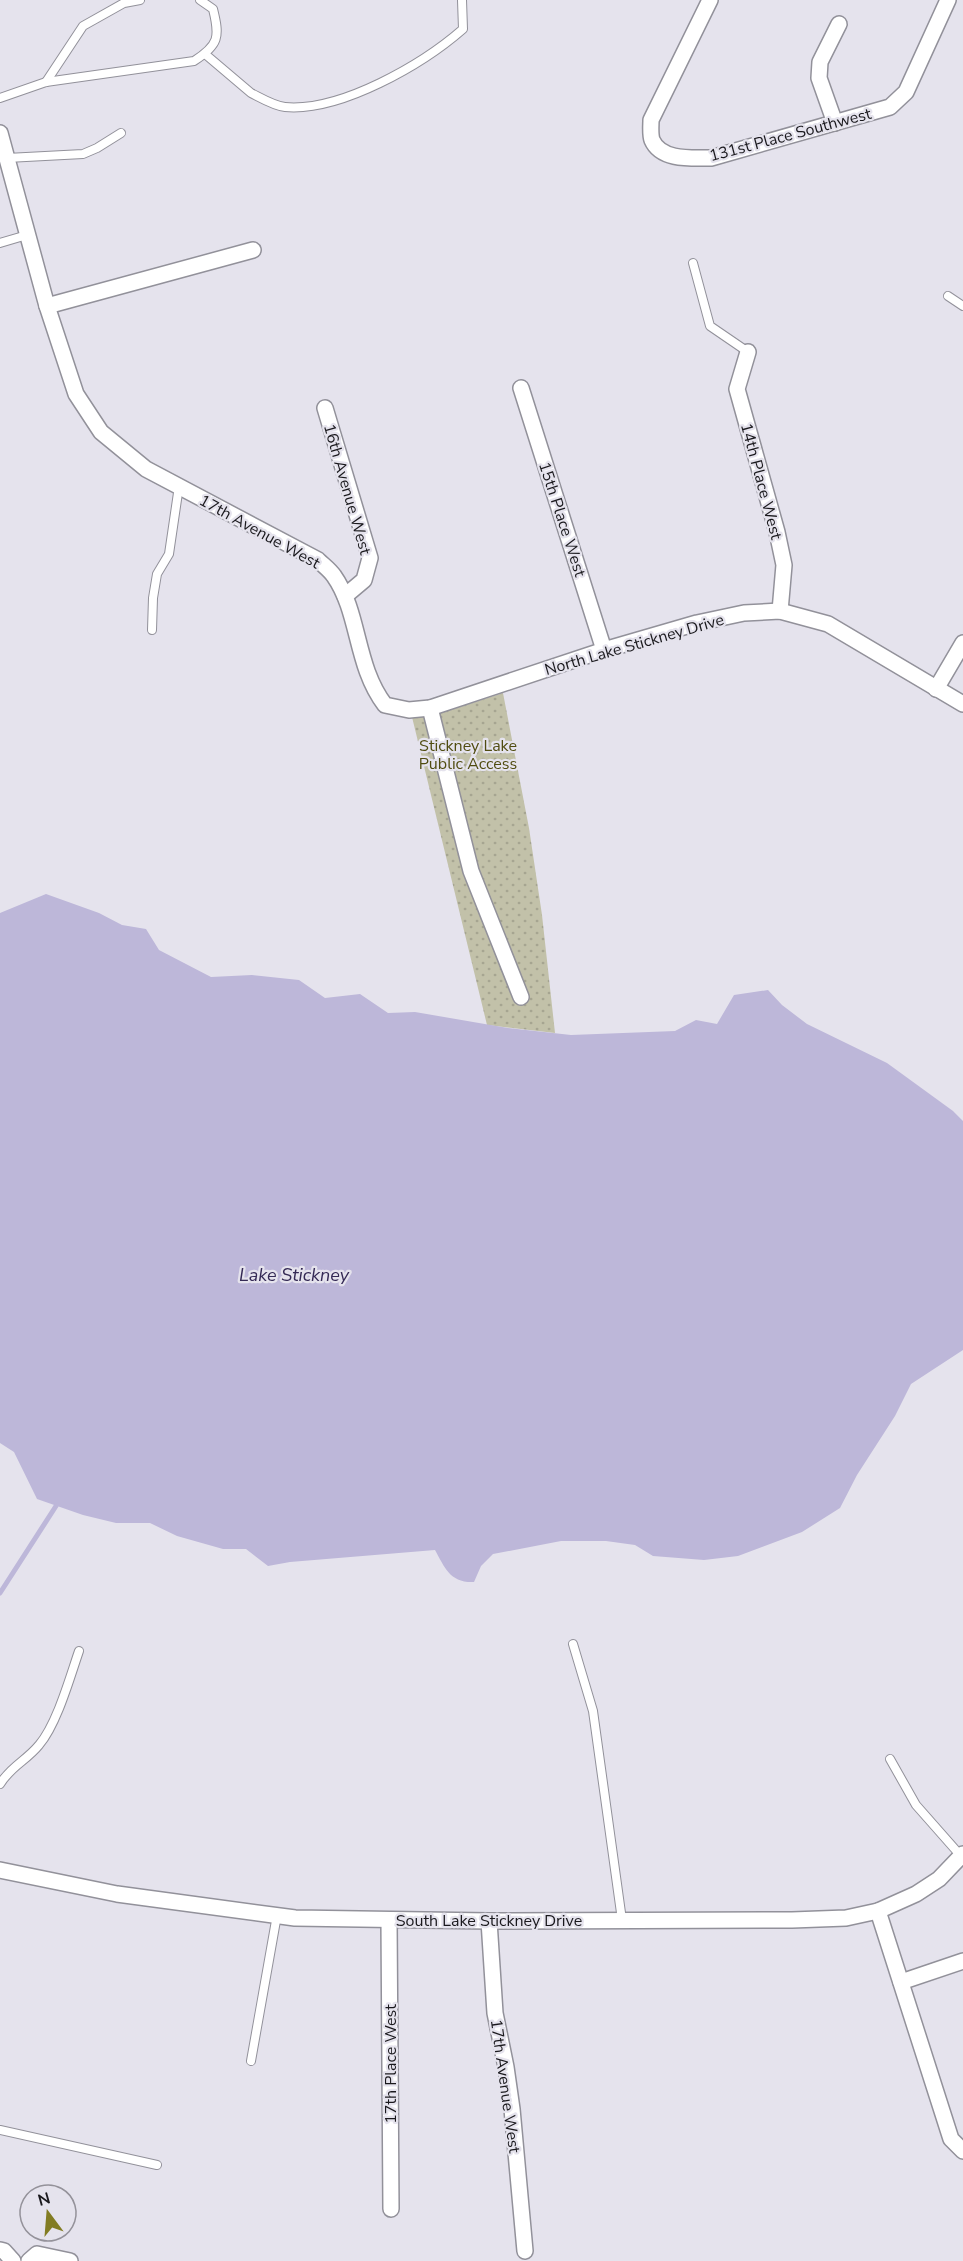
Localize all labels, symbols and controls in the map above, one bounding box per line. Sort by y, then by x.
street label: 131st Place Southwest [707,103,874,167]
street label: 16th Avenue West [318,421,376,558]
street label: 14th Place West [735,421,787,542]
street label: 15th Place West [533,459,591,580]
street label: 17th Avenue West [195,490,324,574]
street label: North Lake Stickney Drive [542,609,727,681]
park label: Stickney Lake Public Access [419,735,517,775]
water label: Lake Stickney [239,1263,350,1287]
street label: South Lake Stickney Drive [396,1910,582,1932]
street label: 17th Place West [380,2004,402,2124]
street label: 17th Avenue West [485,2018,525,2155]
north arrow [18,2183,78,2243]
text: N [35,2187,53,2212]

